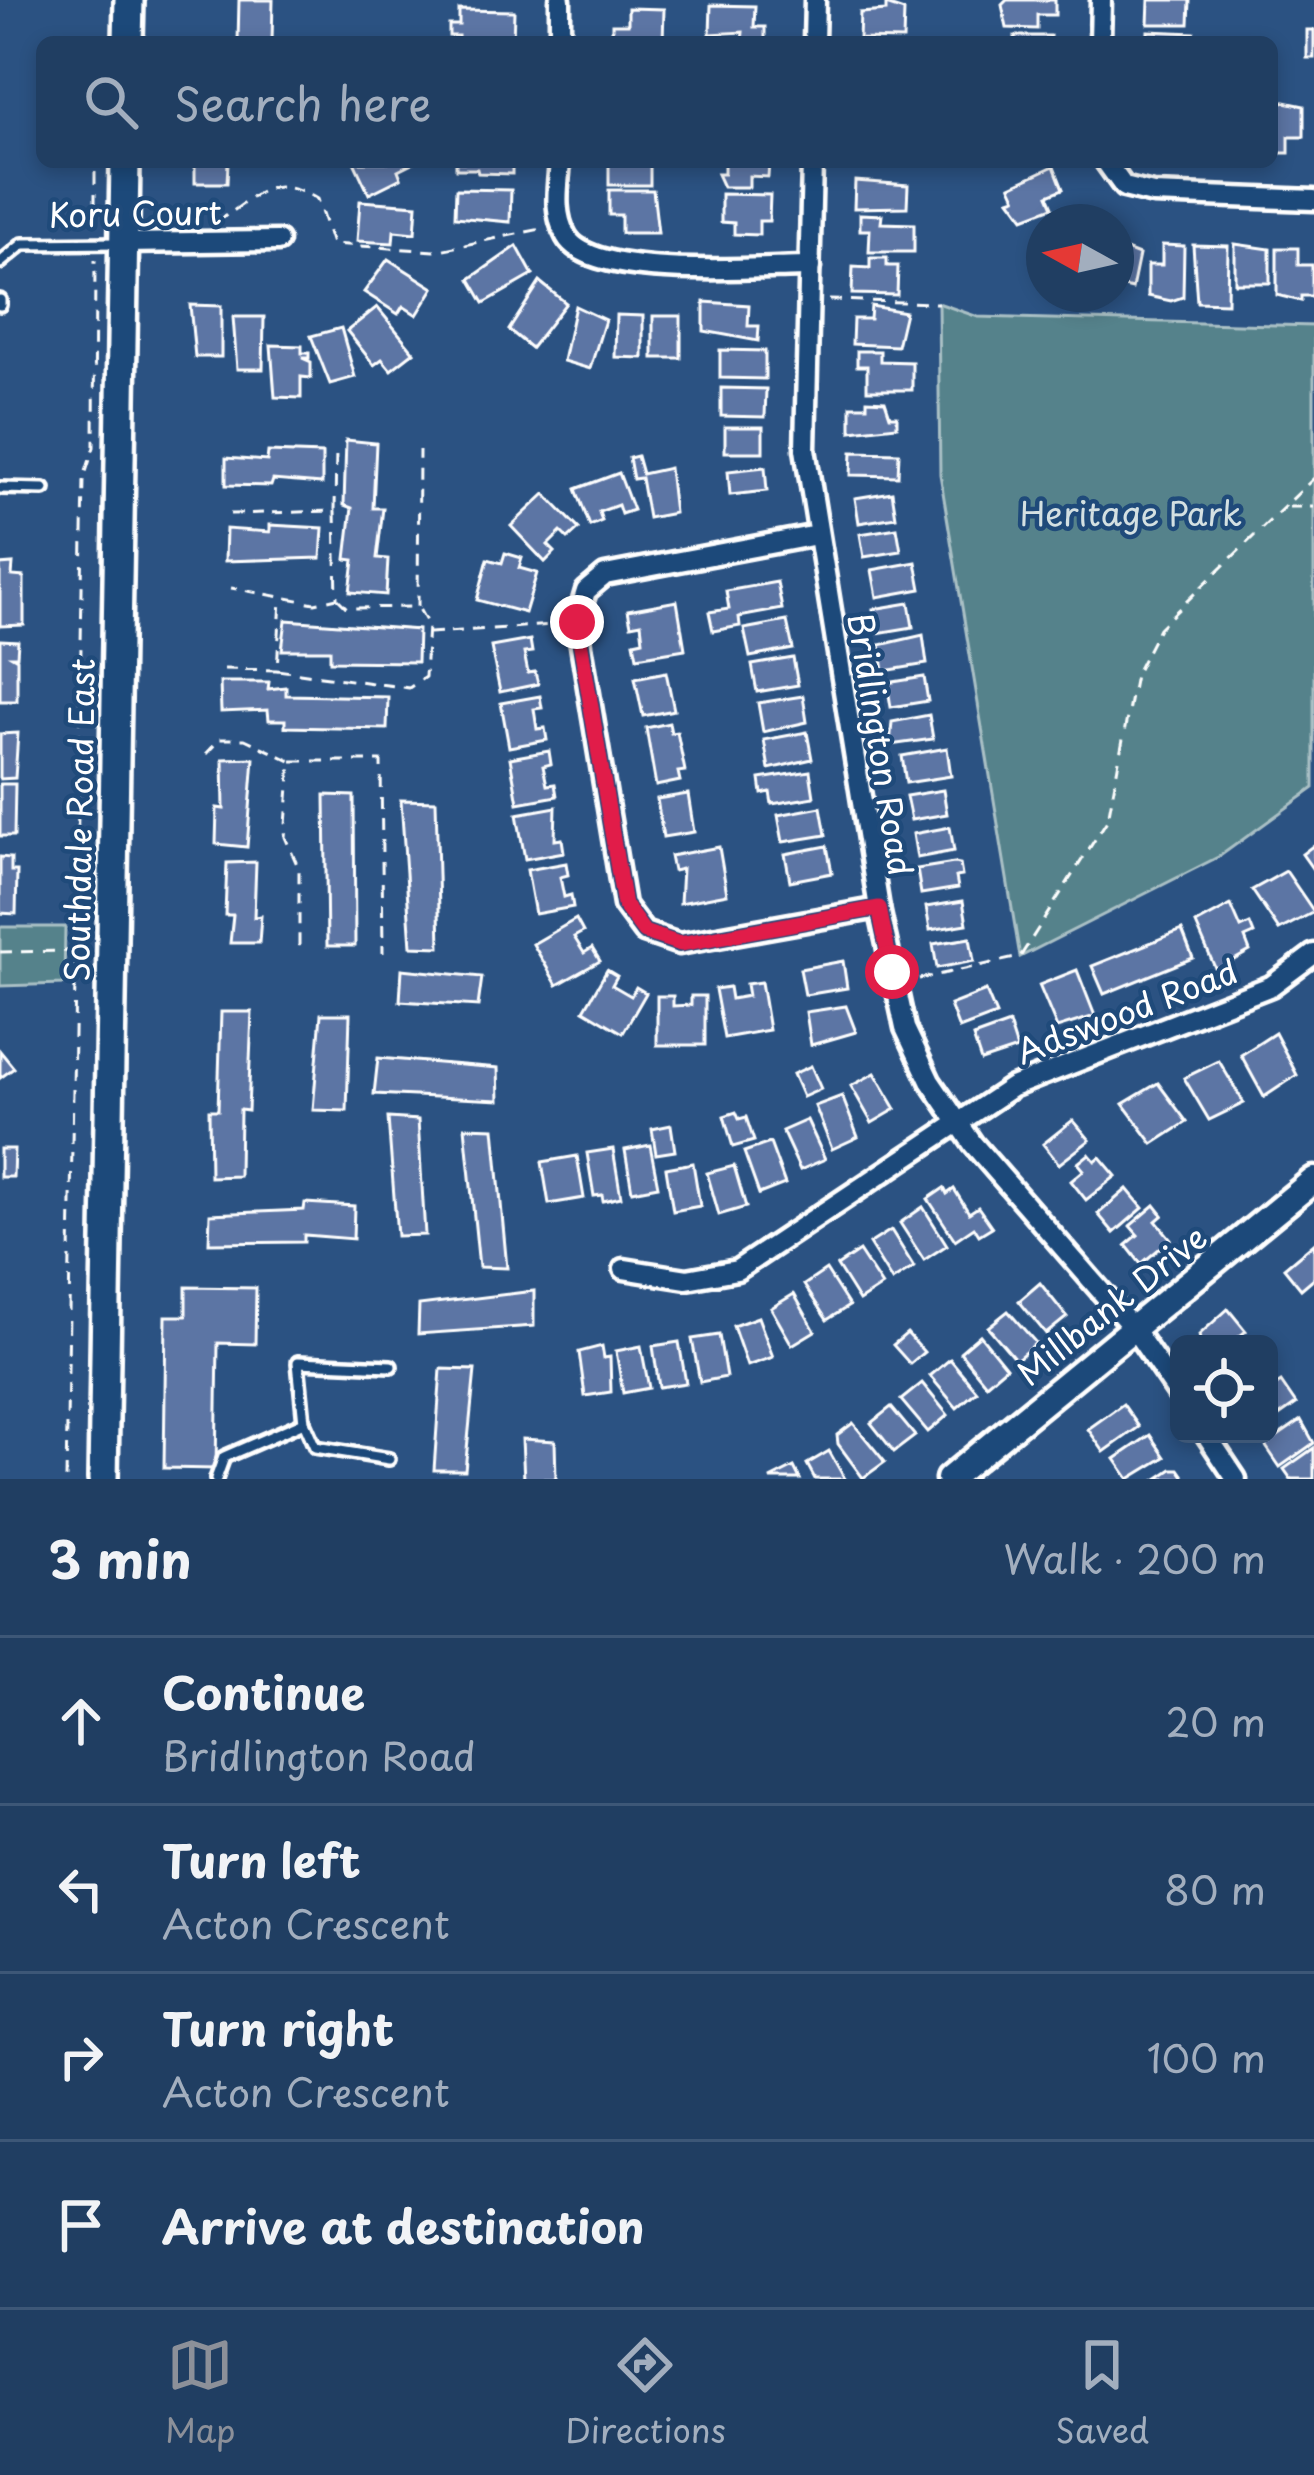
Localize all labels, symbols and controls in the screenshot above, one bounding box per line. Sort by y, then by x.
search box [36,36,1278,168]
text: Search here [174,68,431,136]
icon: search [78,69,144,135]
street label: Koru Court [48,185,222,239]
north arrow [1026,204,1134,312]
park label: Heritage Park [1020,487,1242,537]
route end [550,595,604,649]
street label: Bridlington Road [837,609,927,879]
street label: Southdale Road East [50,658,106,982]
route start [865,945,919,999]
street label: Adswood Road [1008,945,1244,1075]
street label: Millbank Drive [1005,1212,1217,1396]
map controls [1170,1335,1278,1443]
button: locate [1170,1335,1278,1443]
text: 3 min [48,1519,192,1596]
text: Walk · 200 m [1003,1528,1266,1587]
text: Continue [162,1657,365,1725]
icon: ahead [48,1688,114,1754]
text: 20 m [1165,1691,1266,1750]
text: Bridlington Road [162,1725,476,1784]
text: Turn left [162,1825,361,1893]
icon: left [48,1856,114,1922]
text: 80 m [1164,1859,1266,1918]
text: Acton Crescent [162,1893,450,1952]
text: Turn right [162,1993,394,2061]
icon: right [48,2024,114,2090]
text: 100 m [1147,2027,1266,2086]
text: Acton Crescent [162,2061,450,2120]
text: Arrive at destination [162,2191,645,2259]
icon: arrive [48,2192,114,2258]
tab: Map [165,2332,235,2454]
tab: Directions [565,2332,726,2454]
tab: Saved [1055,2332,1149,2454]

